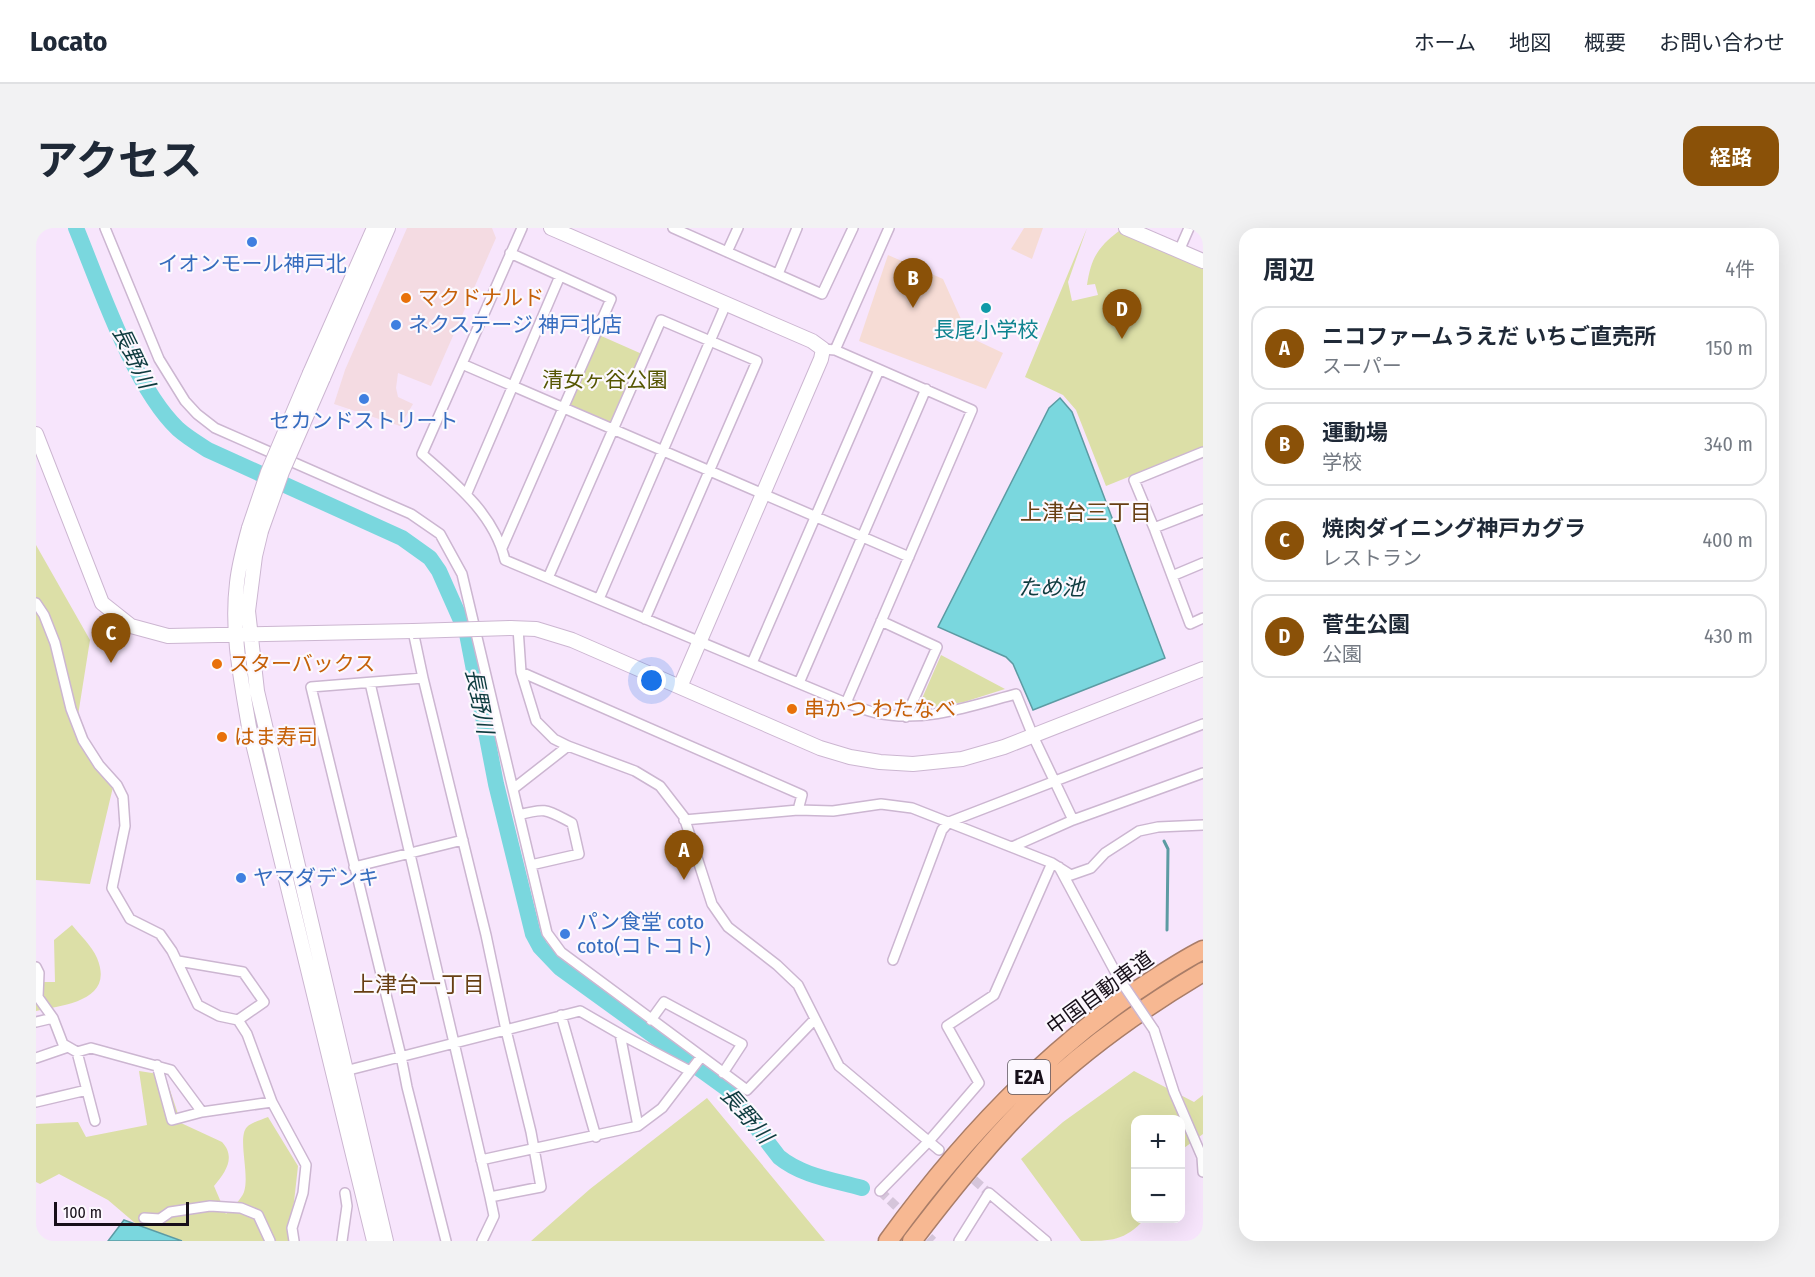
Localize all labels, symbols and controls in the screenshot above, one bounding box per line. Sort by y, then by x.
text: Locato [30,25,108,58]
text: ホーム [1414,30,1476,56]
text: 地図 [1509,30,1551,56]
text: 概要 [1584,30,1626,56]
text: お問い合わせ [1659,30,1785,56]
button: 経路 [1683,126,1779,186]
text: アクセス [36,136,202,186]
marker: イオンモール神戸北 [245,235,259,249]
place label: イオンモール神戸北 [158,251,347,277]
text: 周辺 [1263,255,1315,286]
text: 4件 [1725,257,1755,281]
pin: B [894,259,932,308]
place label: マクドナルド [418,285,544,311]
pin: D [1102,290,1142,339]
marker: マクドナルド [399,291,413,305]
marker: 長尾小学校 [979,301,993,315]
place label: ネクステージ 神戸北店 [408,312,622,338]
place label: 長尾小学校 [934,317,1039,343]
marker: ネクステージ 神戸北店 [389,318,403,332]
water label: 長野川 [107,322,161,395]
text: ニコファームうえだ いちご直売所 [1322,323,1656,350]
text: A [1279,336,1290,360]
text: 150 m [1706,336,1753,360]
text: スーパー [1322,354,1402,378]
park label: 清女ヶ谷公園 [542,367,668,393]
marker: セカンドストリート [357,392,371,406]
place label: セカンドストリート [270,408,459,434]
text: 運動場 [1322,419,1388,446]
text: B [1279,432,1290,456]
text: 340 m [1704,432,1753,456]
text: 学校 [1322,450,1362,474]
district label: 上津台三丁目 [1020,499,1152,526]
text: 焼肉ダイニング神戸カグラ [1322,515,1586,542]
text: C [1279,528,1290,552]
text: 400 m [1702,528,1753,552]
text: レストラン [1322,546,1422,570]
water label: ため池 [1018,574,1086,601]
text: 菅生公園 [1322,611,1410,638]
pin: C [92,614,130,663]
text: D [1279,624,1290,648]
text: 430 m [1704,624,1753,648]
text: 公園 [1322,642,1362,666]
place label: スターバックス [229,651,375,677]
marker: スターバックス [210,657,224,671]
water label: 長野川 [460,666,499,738]
your location [637,666,666,695]
place label: 串かつ わたなべ [804,696,956,722]
marker: 串かつ わたなべ [785,702,799,716]
place label: はま寿司 [234,724,318,750]
marker: はま寿司 [215,730,229,744]
pin: A [664,830,704,880]
place label: ヤマダデンキ [253,865,379,891]
marker: ヤマダデンキ [234,871,248,885]
place label: パン食堂 coto coto(コトコト) [577,909,711,959]
marker: パン食堂 coto coto(コトコト) [558,927,572,941]
street label: 中国自動車道 [1041,945,1159,1041]
district label: 上津台一丁目 [353,971,485,998]
road number: E2A [1008,1060,1050,1094]
water label: 長野川 [715,1082,780,1151]
map controls [1131,1115,1185,1223]
button: + [1131,1115,1185,1169]
button: − [1131,1169,1185,1223]
scale bar [54,1199,189,1226]
text: 100 m [63,1203,102,1222]

